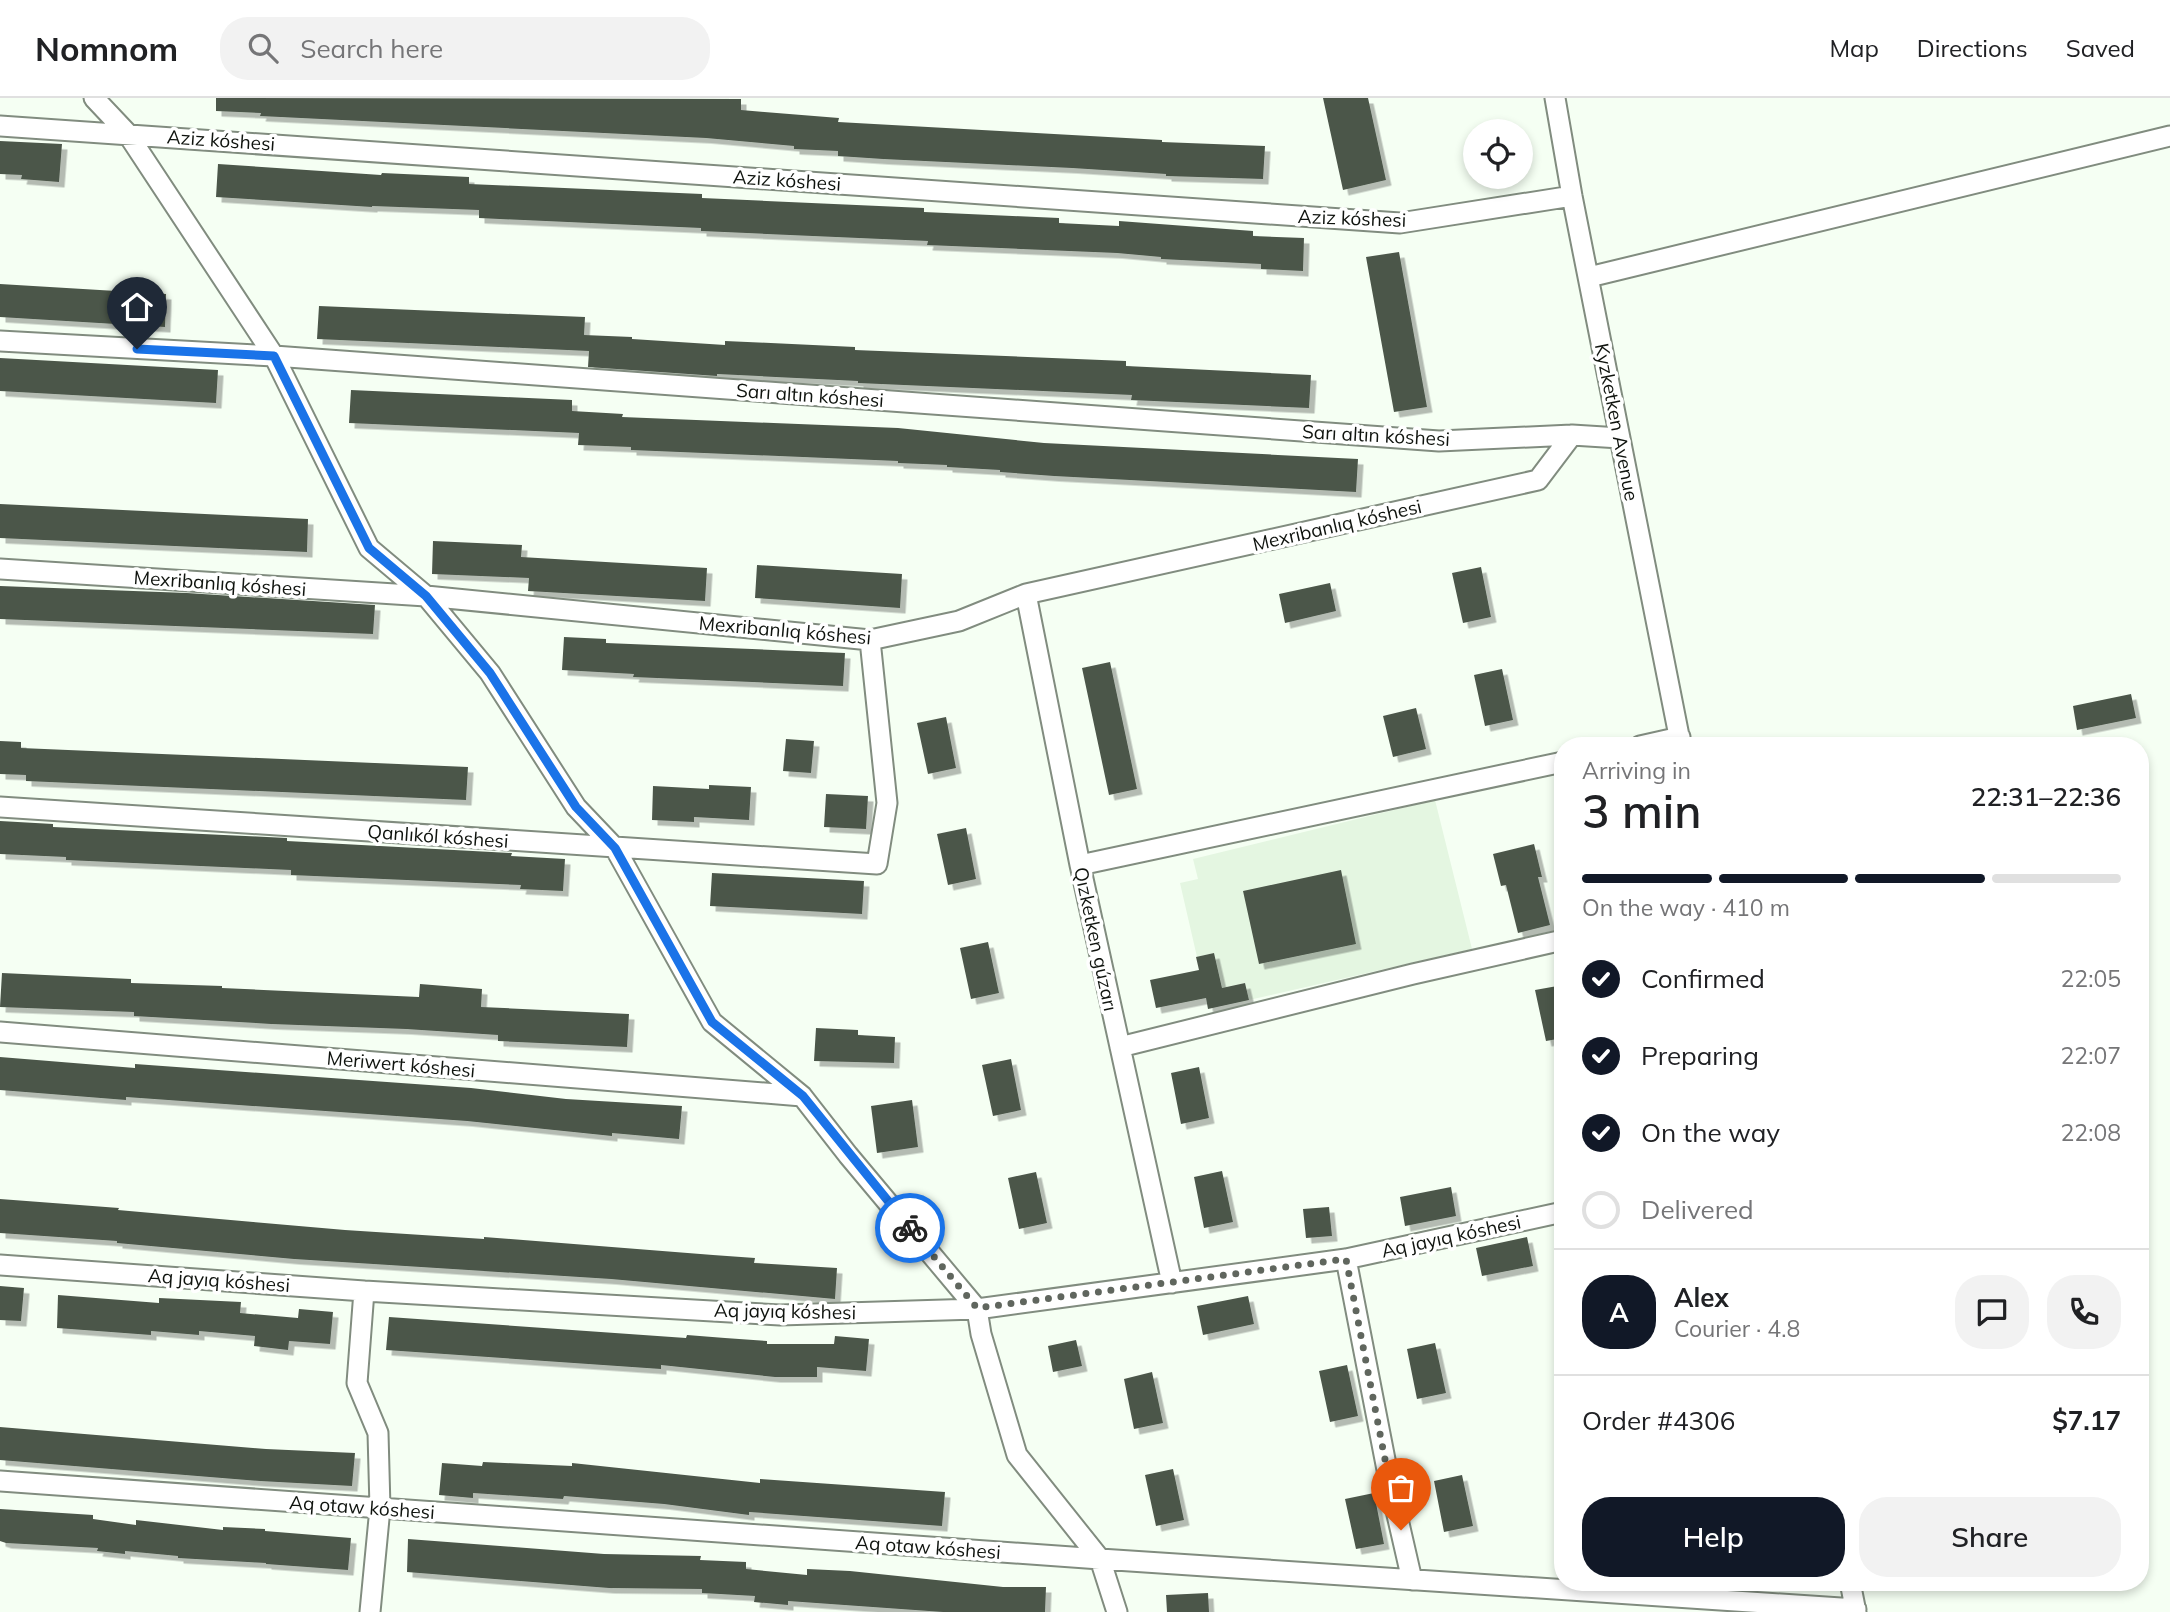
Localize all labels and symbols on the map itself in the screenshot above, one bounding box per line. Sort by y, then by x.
street label: Aziz kóshesi [166,124,276,156]
street label: Aziz kóshesi [732,164,842,196]
street label: Aziz kóshesi [1297,204,1407,232]
pin [107,277,167,349]
street label: Kyzketken Avenue [1590,341,1644,503]
street label: Sarı altın kóshesi [735,378,885,412]
street label: Sarı altın kóshesi [1301,419,1451,451]
street label: Mexribanlıq kóshesi [1250,494,1424,556]
street label: Mexribanlıq kóshesi [133,565,307,601]
street label: Mexribanlıq kóshesi [698,611,872,649]
street label: Qanlıkól kóshesi [367,819,509,853]
street label: Qızketken gúzarı [1069,865,1123,1013]
street label: Meriwert kóshesi [326,1046,476,1082]
courier [875,1193,945,1263]
street label: Aq jayıq kóshesi [1379,1209,1523,1263]
street label: Aq jayıq kóshesi [147,1263,291,1297]
street label: Aq jayıq kóshesi [714,1298,856,1324]
pin [1371,1458,1431,1530]
street label: Aq otaw kóshesi [289,1490,435,1524]
street label: Aq otaw kóshesi [855,1530,1001,1564]

